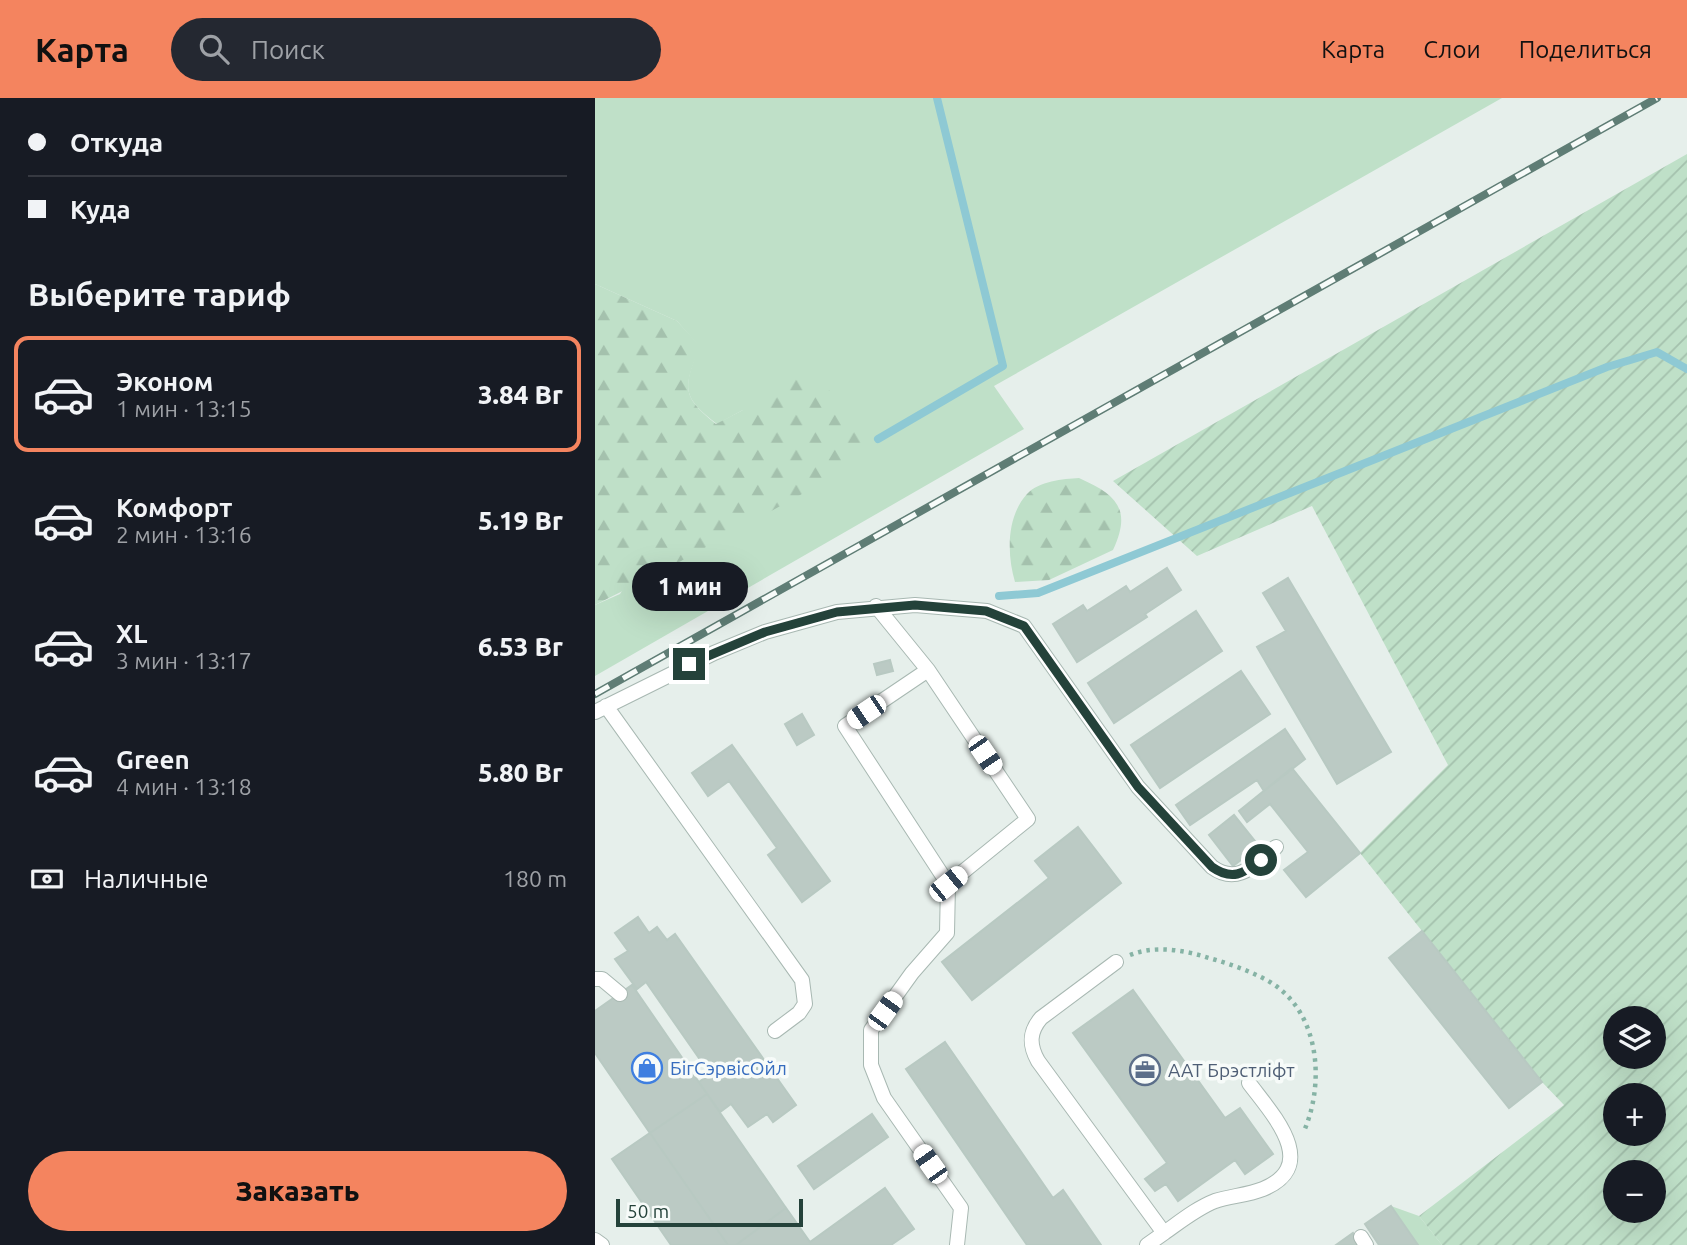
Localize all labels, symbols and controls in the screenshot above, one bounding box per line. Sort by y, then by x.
search box [171,18,661,81]
icon: search [195,30,233,68]
text: Карта [35,31,129,68]
text: Поиск [251,35,325,64]
text: Карта [1321,36,1385,63]
text: Слои [1423,36,1481,63]
text: Поделиться [1519,36,1652,63]
text: Откуда [70,128,163,157]
text: Куда [70,195,131,224]
text: Выберите тариф [28,276,291,312]
icon: car [32,363,95,426]
text: Эконом [116,367,213,396]
text: 3.84 Br [478,380,563,409]
text: 1 мин · 13:15 [116,396,252,421]
icon: car [32,489,95,552]
text: Комфорт [116,493,232,522]
text: 5.19 Br [478,506,563,535]
text: 2 мин · 13:16 [116,522,252,547]
callout: 1 мин [631,562,747,612]
text: 1 мин [658,574,722,599]
icon: car [32,615,95,678]
text: XL [116,619,147,648]
text: 6.53 Br [478,632,563,661]
text: 3 мин · 13:17 [116,648,252,673]
route end [673,648,705,680]
car [843,692,890,732]
car [965,732,1006,778]
icon: car [32,741,95,804]
text: Green [116,745,190,774]
text: 5.80 Br [478,758,563,787]
text: 4 мин · 13:18 [116,774,252,799]
route start [1245,844,1277,876]
icon: cash [28,860,66,898]
car [926,863,971,905]
text: Наличные [84,864,209,893]
text: 180 m [503,866,567,891]
car [865,988,906,1034]
map controls [1603,1006,1666,1223]
button: layers [1603,1006,1666,1069]
shop icon: БігСэрвісОйл [630,1051,664,1085]
office icon: ААТ Брэстліфт [1128,1053,1162,1087]
place label: БігСэрвісОйл [670,1057,787,1079]
place label: ААТ Брэстліфт [1168,1059,1295,1081]
button: + [1603,1083,1666,1146]
car [910,1141,951,1187]
button: Заказать [28,1151,567,1231]
button: − [1603,1160,1666,1223]
scale bar [616,1196,803,1228]
text: 50 m [627,1200,669,1222]

